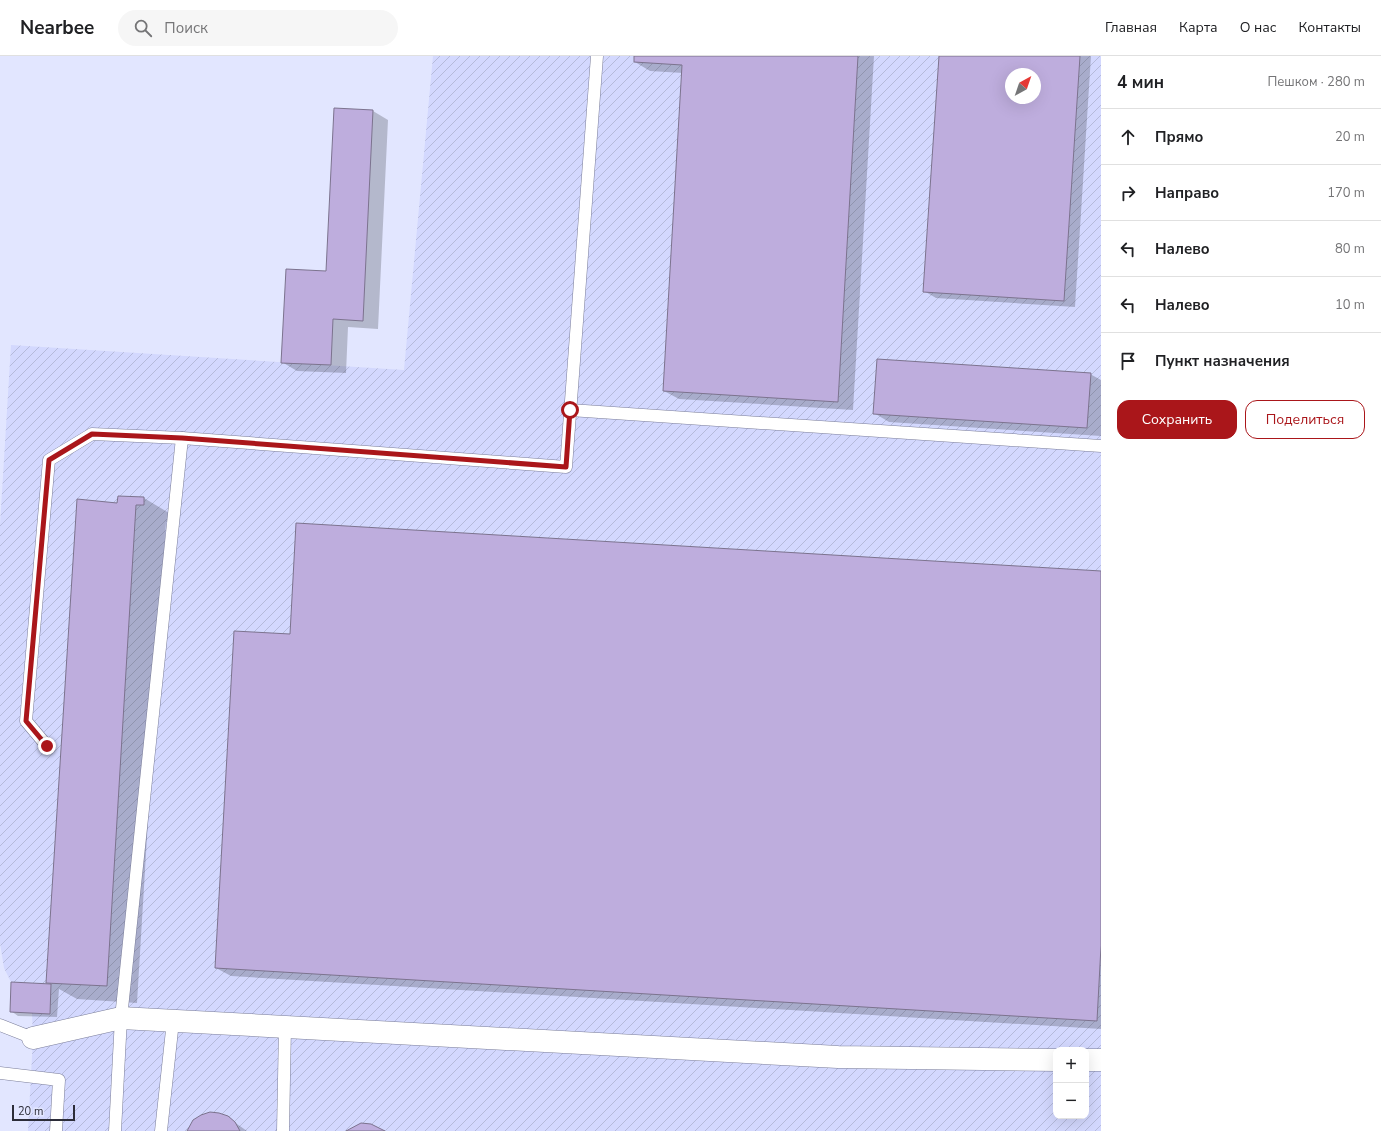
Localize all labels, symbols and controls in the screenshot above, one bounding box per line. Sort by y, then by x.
search box [118,10,398,46]
text: Nearbee [20,15,94,41]
icon: search [132,17,154,39]
text: Поиск [164,18,208,38]
text: Главная [1105,18,1157,37]
text: Карта [1179,18,1218,37]
text: О нас [1240,18,1276,37]
text: Контакты [1298,18,1361,37]
north arrow [1005,68,1041,104]
text: 4 мин [1117,71,1164,94]
text: Пешком · 280 m [1267,73,1365,91]
icon: ahead [1117,126,1139,148]
text: Прямо [1155,127,1203,147]
text: 20 m [1335,128,1365,146]
icon: right [1117,182,1139,204]
text: Направо [1155,183,1219,203]
text: 170 m [1327,184,1365,202]
icon: left [1117,238,1139,260]
text: Налево [1155,239,1210,259]
text: 80 m [1335,240,1365,258]
icon: left [1117,294,1139,316]
text: Налево [1155,295,1210,315]
text: 10 m [1335,296,1365,314]
icon: arrive [1117,350,1139,372]
text: Пункт назначения [1155,351,1290,371]
button: Сохранить [1117,400,1237,439]
button: Поделиться [1245,400,1365,439]
route start [561,401,579,419]
route end [38,737,56,755]
map controls [1053,1047,1089,1119]
button: + [1053,1047,1089,1083]
button: − [1053,1083,1089,1119]
scale bar [12,1103,75,1122]
text: 20 m [18,1104,43,1119]

